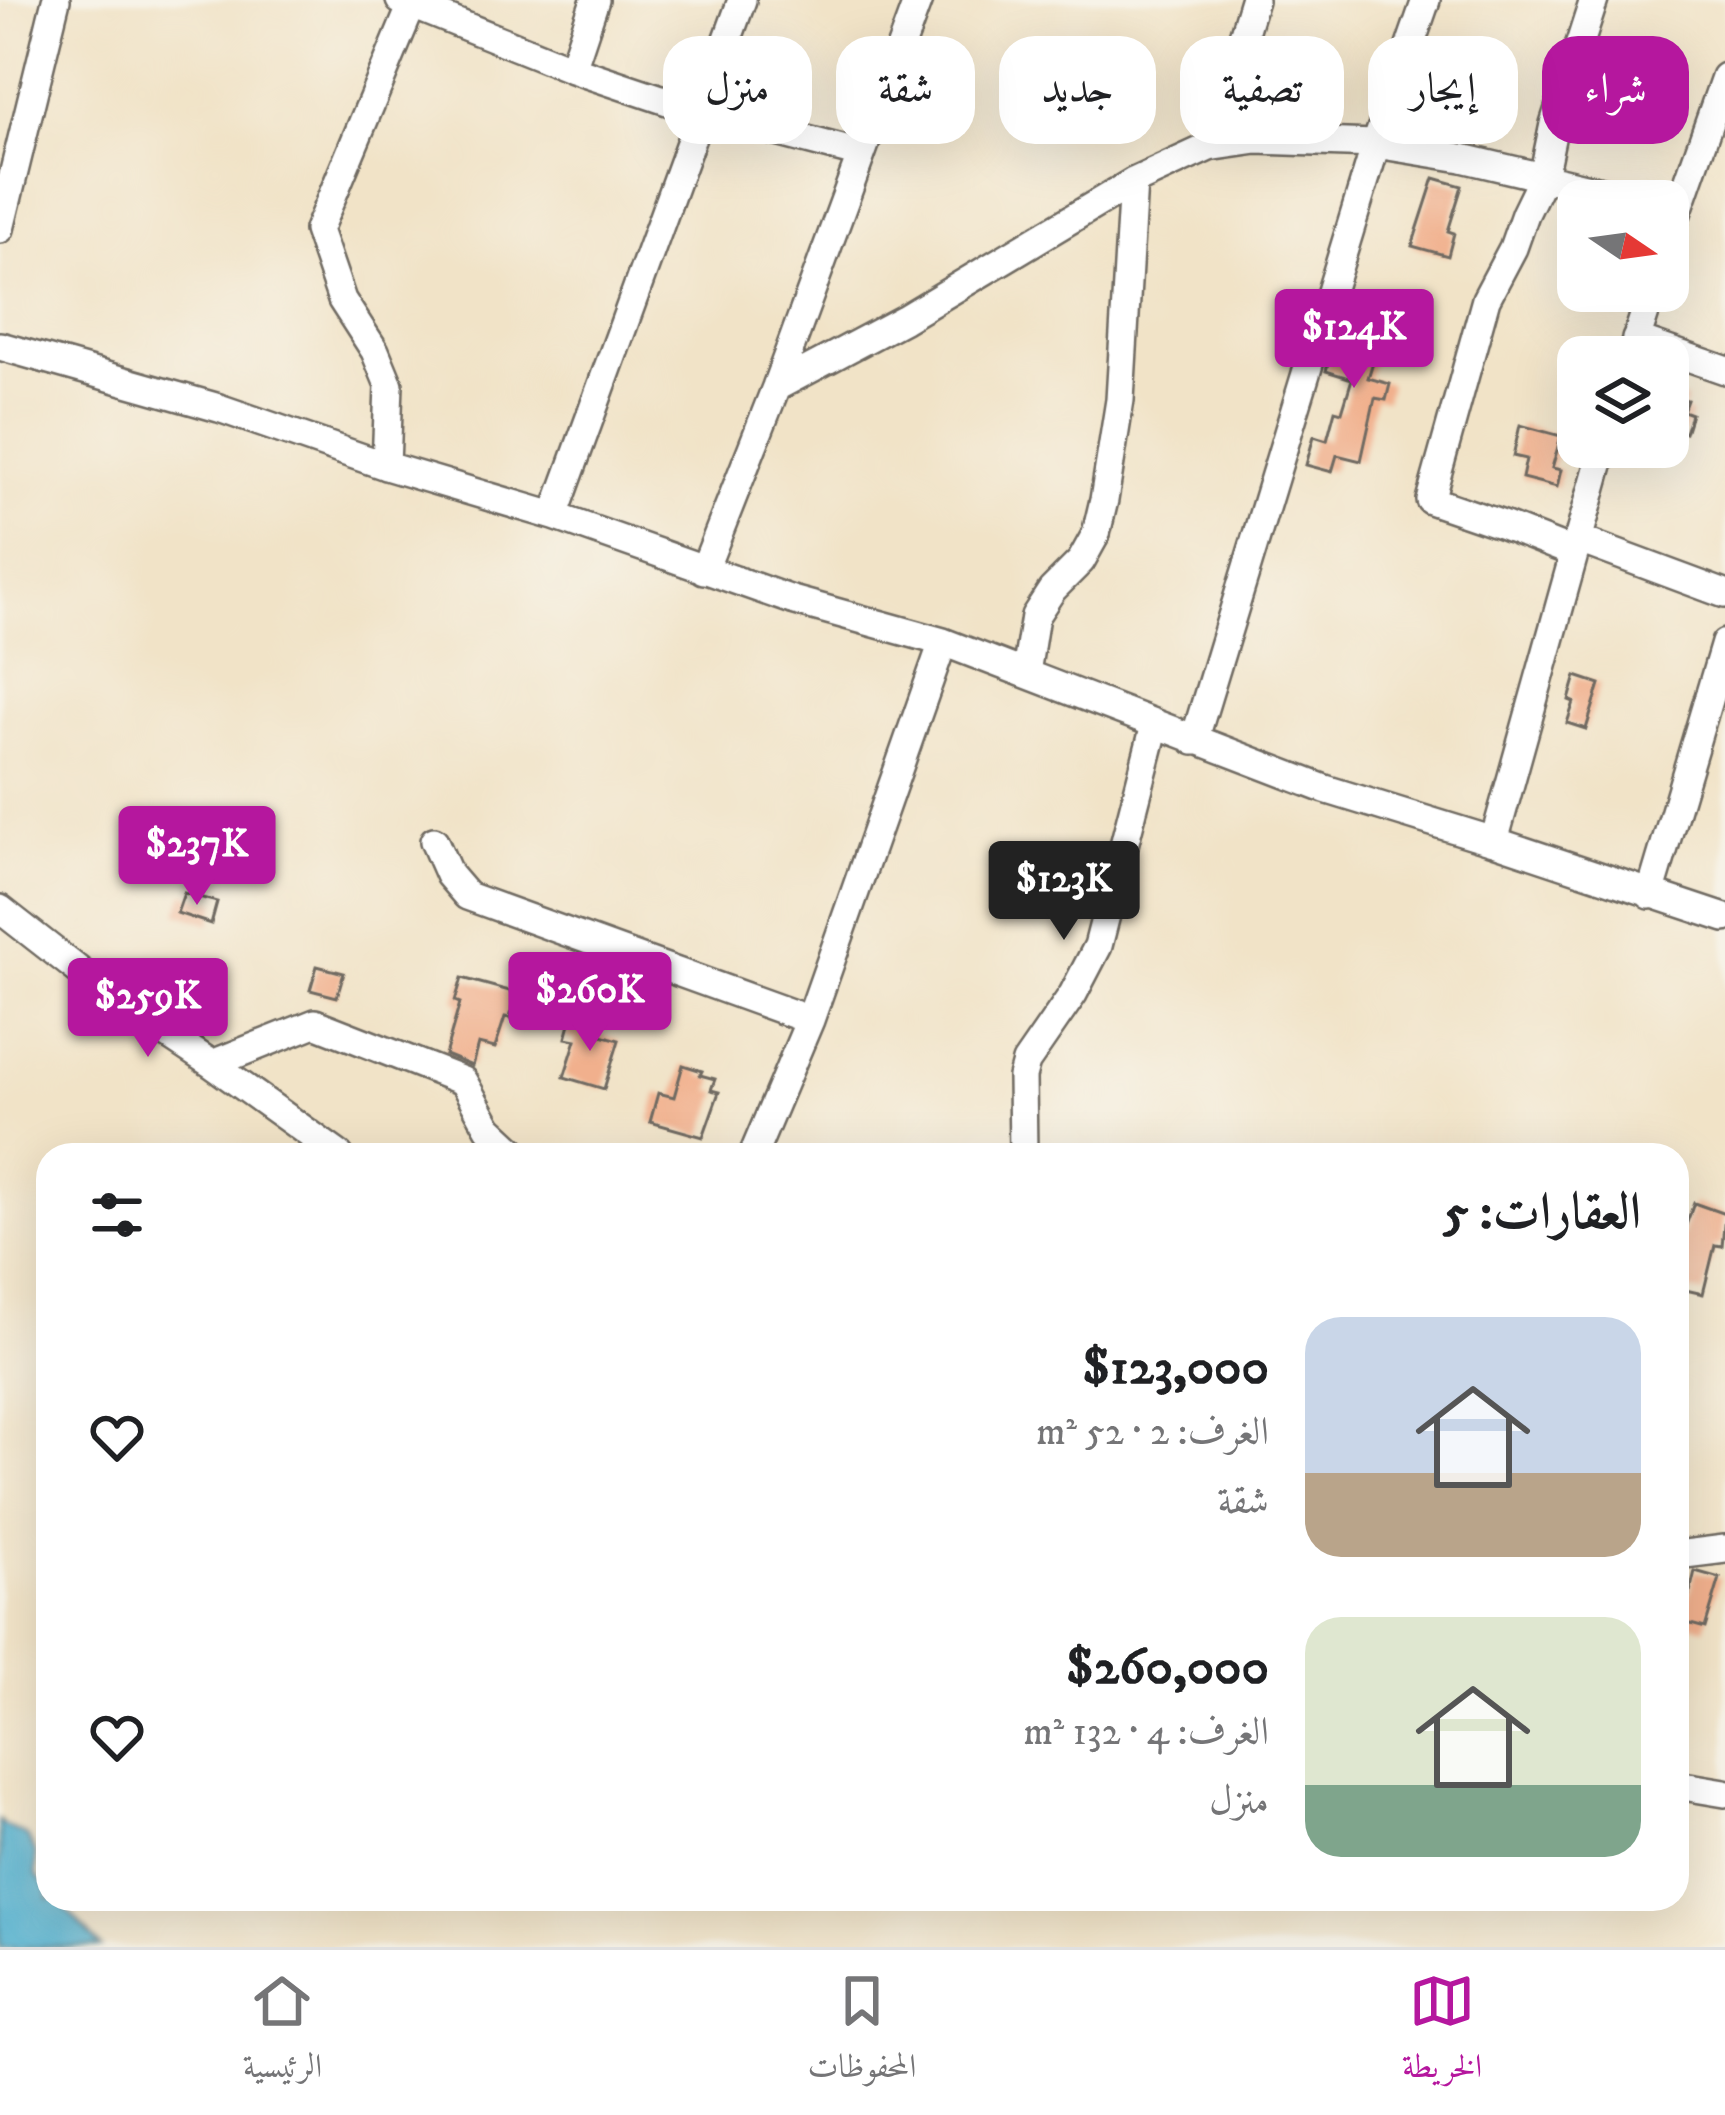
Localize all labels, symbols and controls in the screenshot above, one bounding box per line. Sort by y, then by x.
chip: منزل [663,36,812,144]
chip: شقة [836,36,975,144]
chip: جديد [999,36,1156,144]
chip: تصفية [1180,36,1344,144]
chip: إيجار [1368,36,1518,144]
chip: شراء [1542,36,1689,144]
north arrow [1557,180,1689,312]
map controls [1557,180,1689,468]
pin: $124K [1270,289,1438,391]
text: $124K [1302,303,1406,352]
button: layers [1557,336,1689,468]
pin: $237K [113,806,281,908]
text: $237K [146,820,248,869]
pin: $123K [980,841,1148,943]
text: $123K [1016,855,1112,904]
pin: $260K [506,952,674,1054]
pin: $259K [64,958,232,1060]
text: $260K [535,966,645,1015]
text: $259K [95,972,201,1021]
text: العقارات: 5 [1443,1181,1641,1245]
icon: filters [84,1182,150,1248]
text: $123,000 [1082,1336,1269,1400]
icon: home [1401,1365,1545,1509]
icon: heart [84,1404,150,1470]
text: الغرف: 2 · 52 m² [1036,1408,1269,1457]
text: شقة [1217,1477,1269,1526]
text: $260,000 [1066,1636,1269,1700]
icon: home [1401,1665,1545,1809]
icon: heart [84,1704,150,1770]
text: الغرف: 4 · 132 m² [1023,1708,1269,1757]
text: منزل [1209,1777,1269,1826]
tab: الرئيسية [243,1968,322,2098]
tab: المحفوظات [808,1968,916,2098]
tab: الخريطة [1402,1968,1482,2098]

